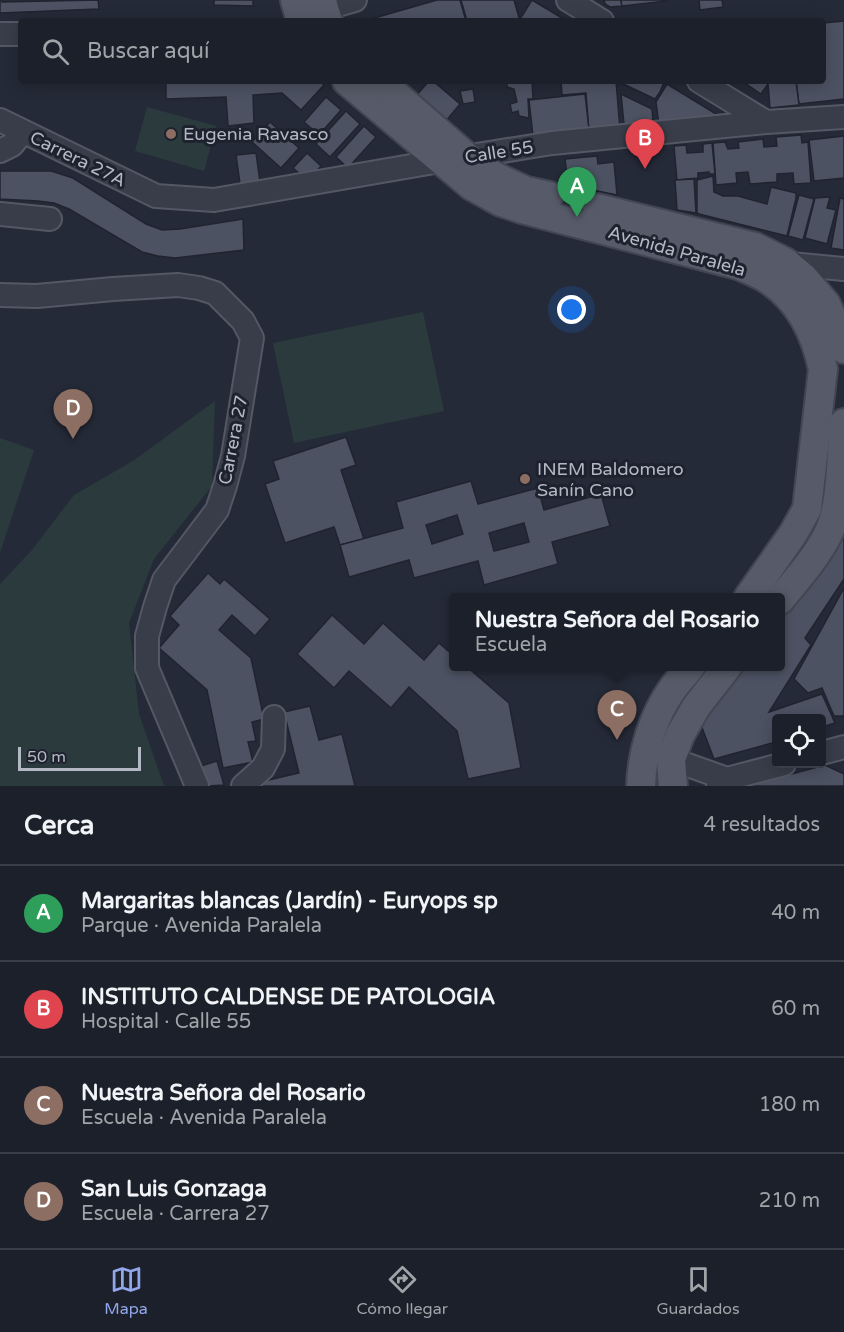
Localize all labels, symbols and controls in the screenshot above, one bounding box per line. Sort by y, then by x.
search box [18,18,826,84]
icon: search [39,35,72,68]
text: Buscar aquí [87,38,209,64]
pin: B [626,120,664,169]
place label: Eugenia Ravasco [183,123,328,145]
street label: Carrera 27A [26,126,130,192]
marker: Eugenia Ravasco [164,127,178,141]
street label: Calle 55 [463,136,535,168]
pin: A [558,168,596,217]
street label: Avenida Paralela [606,221,748,281]
your location [557,295,586,324]
pin: D [54,390,92,439]
street label: Carrera 27 [214,393,252,487]
place label: INEM Baldomero Sanín Cano [537,458,684,501]
marker: INEM Baldomero Sanín Cano [518,472,532,486]
popup [449,593,785,671]
text: Nuestra Señora del Rosario [475,607,759,633]
text: Escuela [475,633,547,657]
pin: C [598,690,636,740]
map controls [772,714,826,768]
button: locate [772,714,826,768]
scale bar [18,744,141,772]
text: 50 m [27,747,66,767]
text: Cerca [24,810,94,841]
text: 4 resultados [704,813,820,837]
text: Margaritas blancas (Jardín) - Euryops sp [81,888,498,914]
text: A [36,901,51,925]
text: 40 m [771,901,820,925]
text: Parque · Avenida Paralela [81,914,322,938]
text: INSTITUTO CALDENSE DE PATOLOGIA [81,984,496,1010]
text: B [37,997,50,1021]
text: 60 m [771,997,820,1021]
text: Hospital · Calle 55 [81,1010,251,1034]
text: Nuestra Señora del Rosario [81,1080,366,1106]
text: C [37,1093,50,1117]
text: 180 m [759,1093,820,1117]
text: Escuela · Avenida Paralela [81,1106,327,1130]
text: San Luis Gonzaga [81,1176,267,1202]
text: D [36,1189,51,1213]
text: 210 m [759,1189,820,1213]
text: Escuela · Carrera 27 [81,1202,270,1226]
tab: Mapa [104,1263,148,1319]
tab: Cómo llegar [356,1263,448,1319]
tab: Guardados [656,1263,740,1319]

